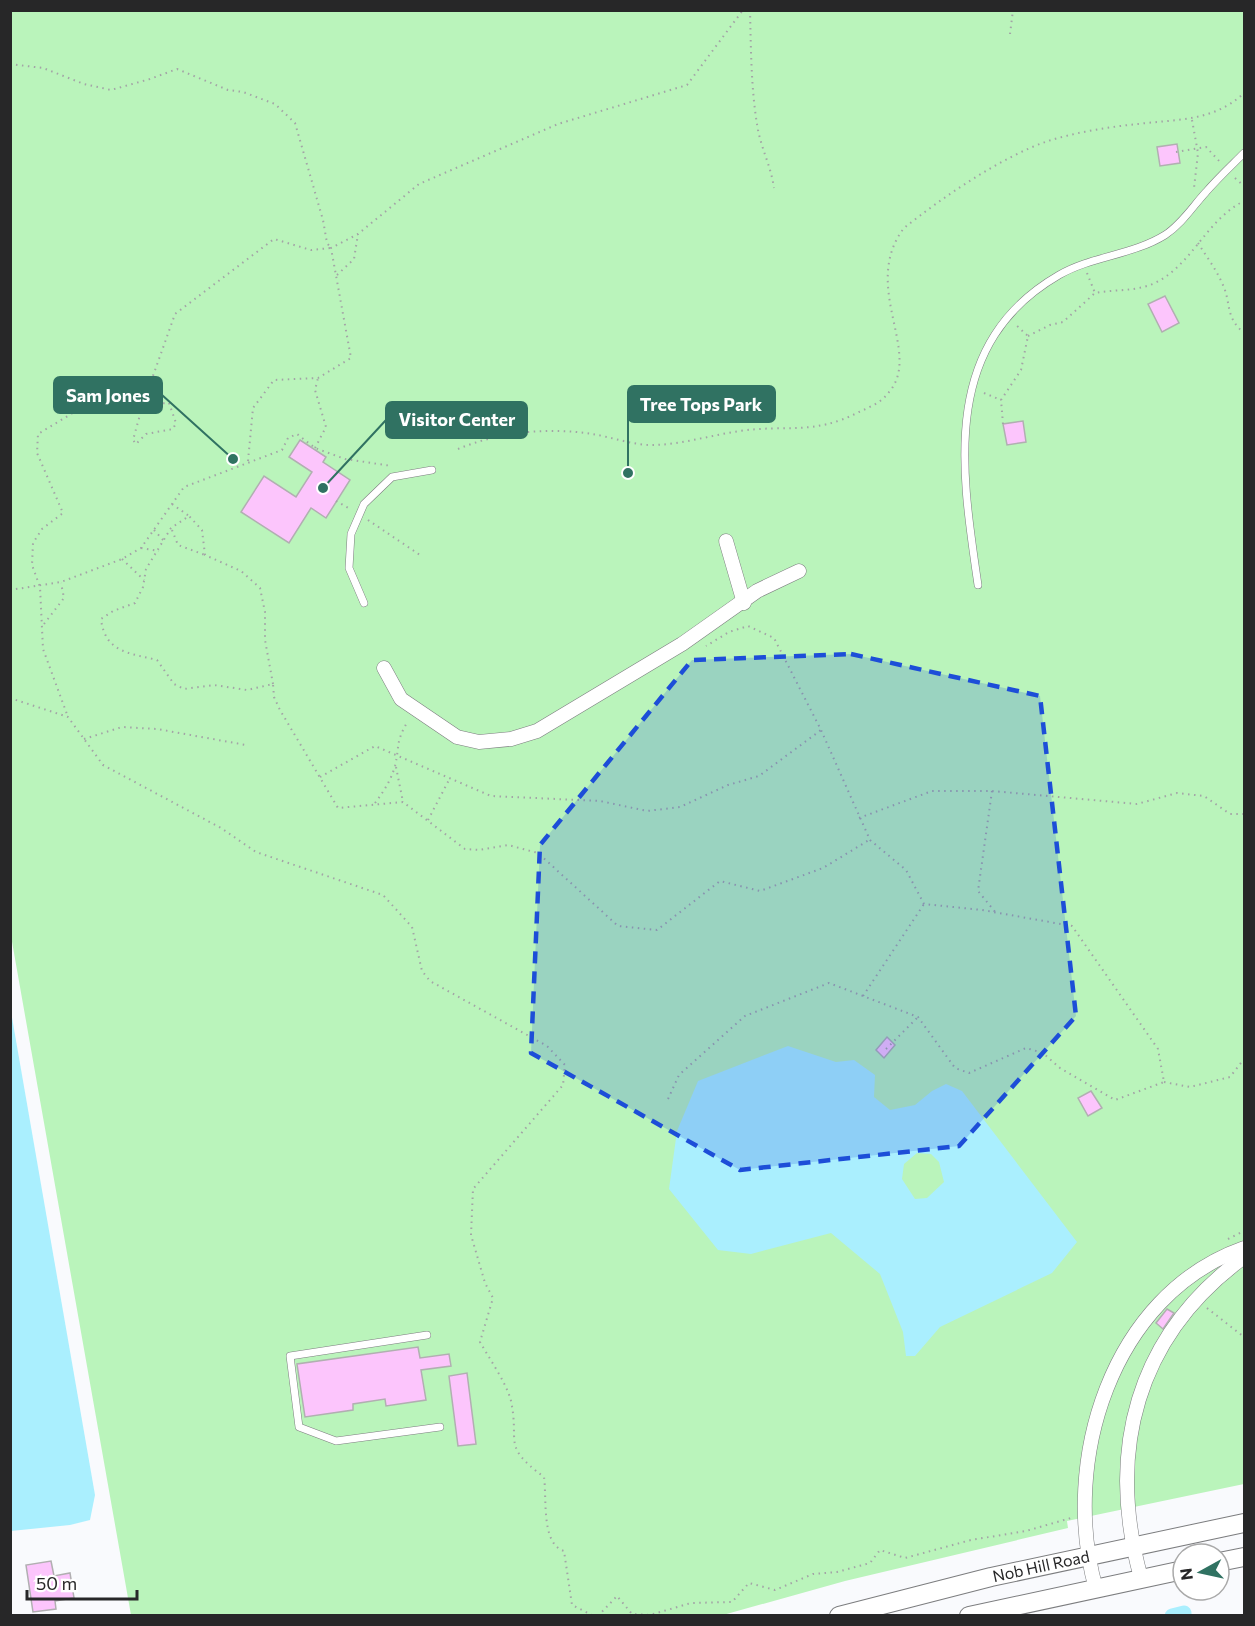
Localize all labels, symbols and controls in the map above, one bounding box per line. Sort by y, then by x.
callout: Sam Jones [54,377,162,413]
text: Sam Jones [66,384,150,406]
callout: Tree Tops Park [628,386,775,422]
text: Tree Tops Park [640,393,763,415]
callout: Visitor Center [386,402,527,438]
text: Visitor Center [399,408,516,430]
north arrow [1171,1542,1231,1602]
street label: Nob Hill Road [991,1546,1091,1585]
scale bar [27,1563,136,1601]
text: N [1175,1567,1196,1581]
text: 50 m [36,1572,77,1594]

